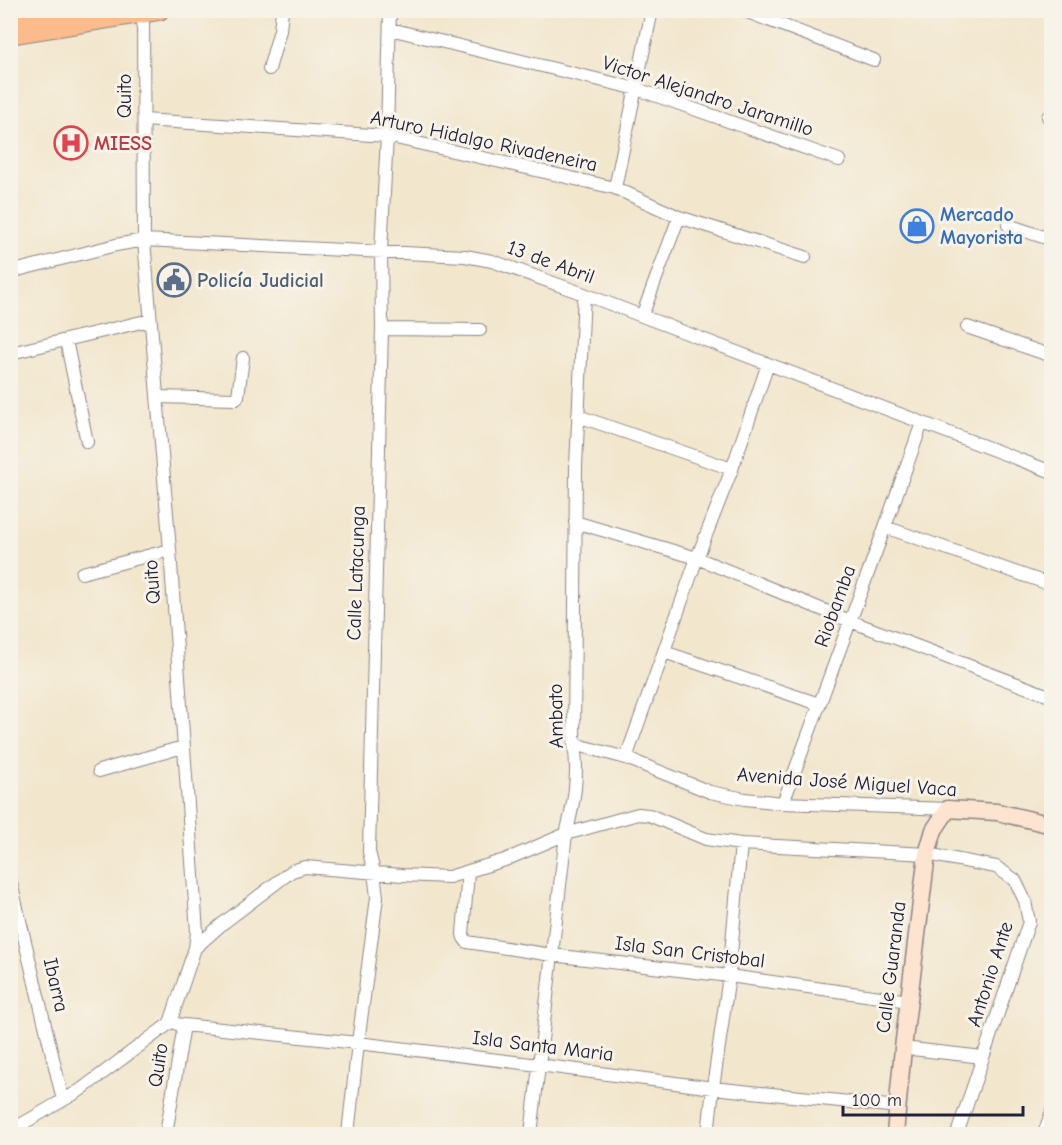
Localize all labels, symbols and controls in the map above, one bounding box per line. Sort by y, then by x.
street label: Victor Alejandro Jaramillo [600,51,816,141]
street label: Quito [113,74,136,118]
street label: Arturo Hidalgo Rivadeneira [368,106,600,176]
hospital icon: MIESS [53,125,89,161]
place label: MIESS [94,132,152,155]
place label: Mercado Mayorista [940,203,1023,249]
shop icon: Mercado Mayorista [899,208,935,244]
street label: 13 de Abril [504,236,598,288]
public building icon: Policía Judicial [156,262,192,298]
place label: Policía Judicial [197,269,324,292]
street label: Calle Latacunga [342,505,370,641]
street label: Quito [139,559,165,605]
street label: Riobamba [810,562,860,650]
street label: Ambato [544,683,568,749]
street label: Avenida José Miguel Vaca [736,763,958,801]
street label: Calle Guaranda [871,900,911,1034]
street label: Antonio Ante [962,919,1018,1029]
street label: Isla San Cristobal [614,931,766,973]
street label: Ibarra [39,956,73,1014]
street label: Isla Santa Maria [471,1026,615,1066]
street label: Quito [143,1041,173,1089]
scale bar [843,1079,1023,1117]
text: 100 m [852,1090,902,1111]

